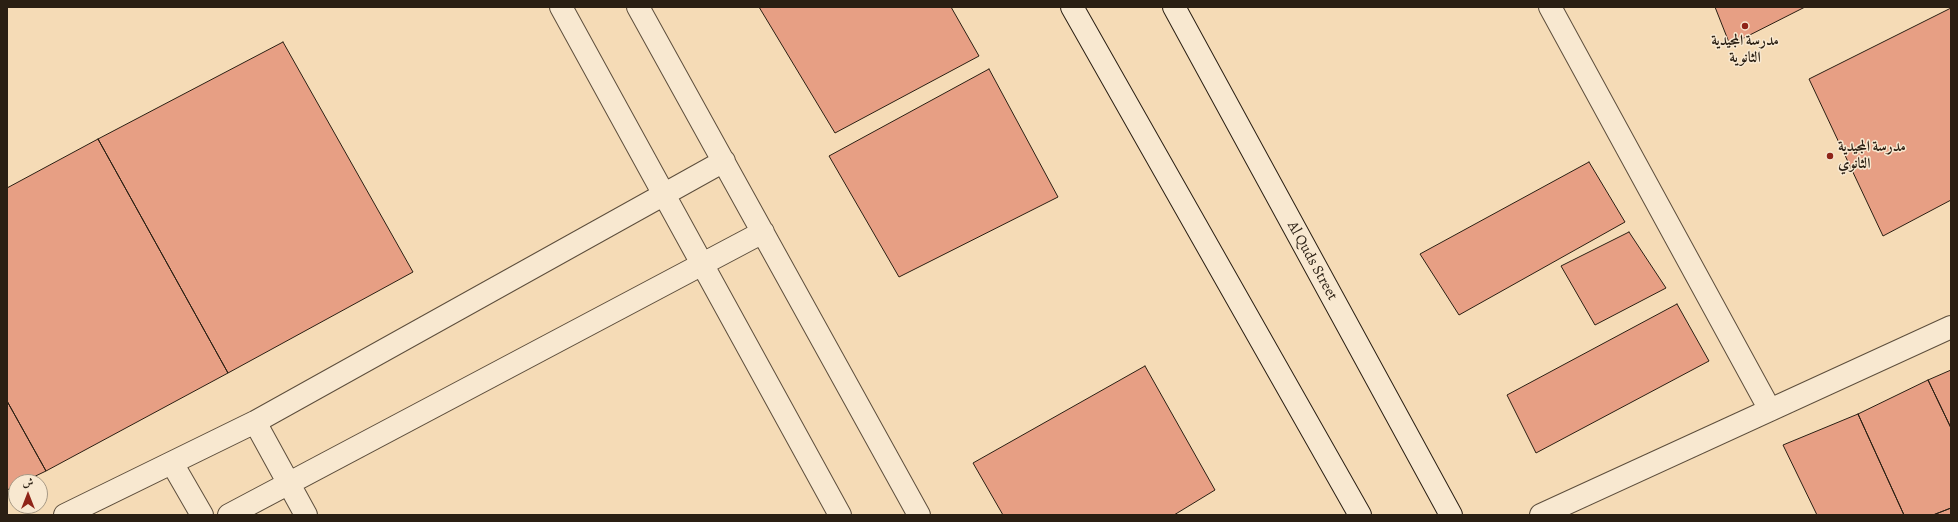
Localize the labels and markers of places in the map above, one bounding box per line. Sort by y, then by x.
marker: مدرسة المجيدية الثانوية [1740,21,1750,31]
place label: مدرسة المجيدية الثانوية [1711,32,1779,67]
place label: مدرسة المجيدية الثانوي [1838,138,1906,173]
marker: مدرسة المجيدية الثانوي [1825,151,1835,161]

